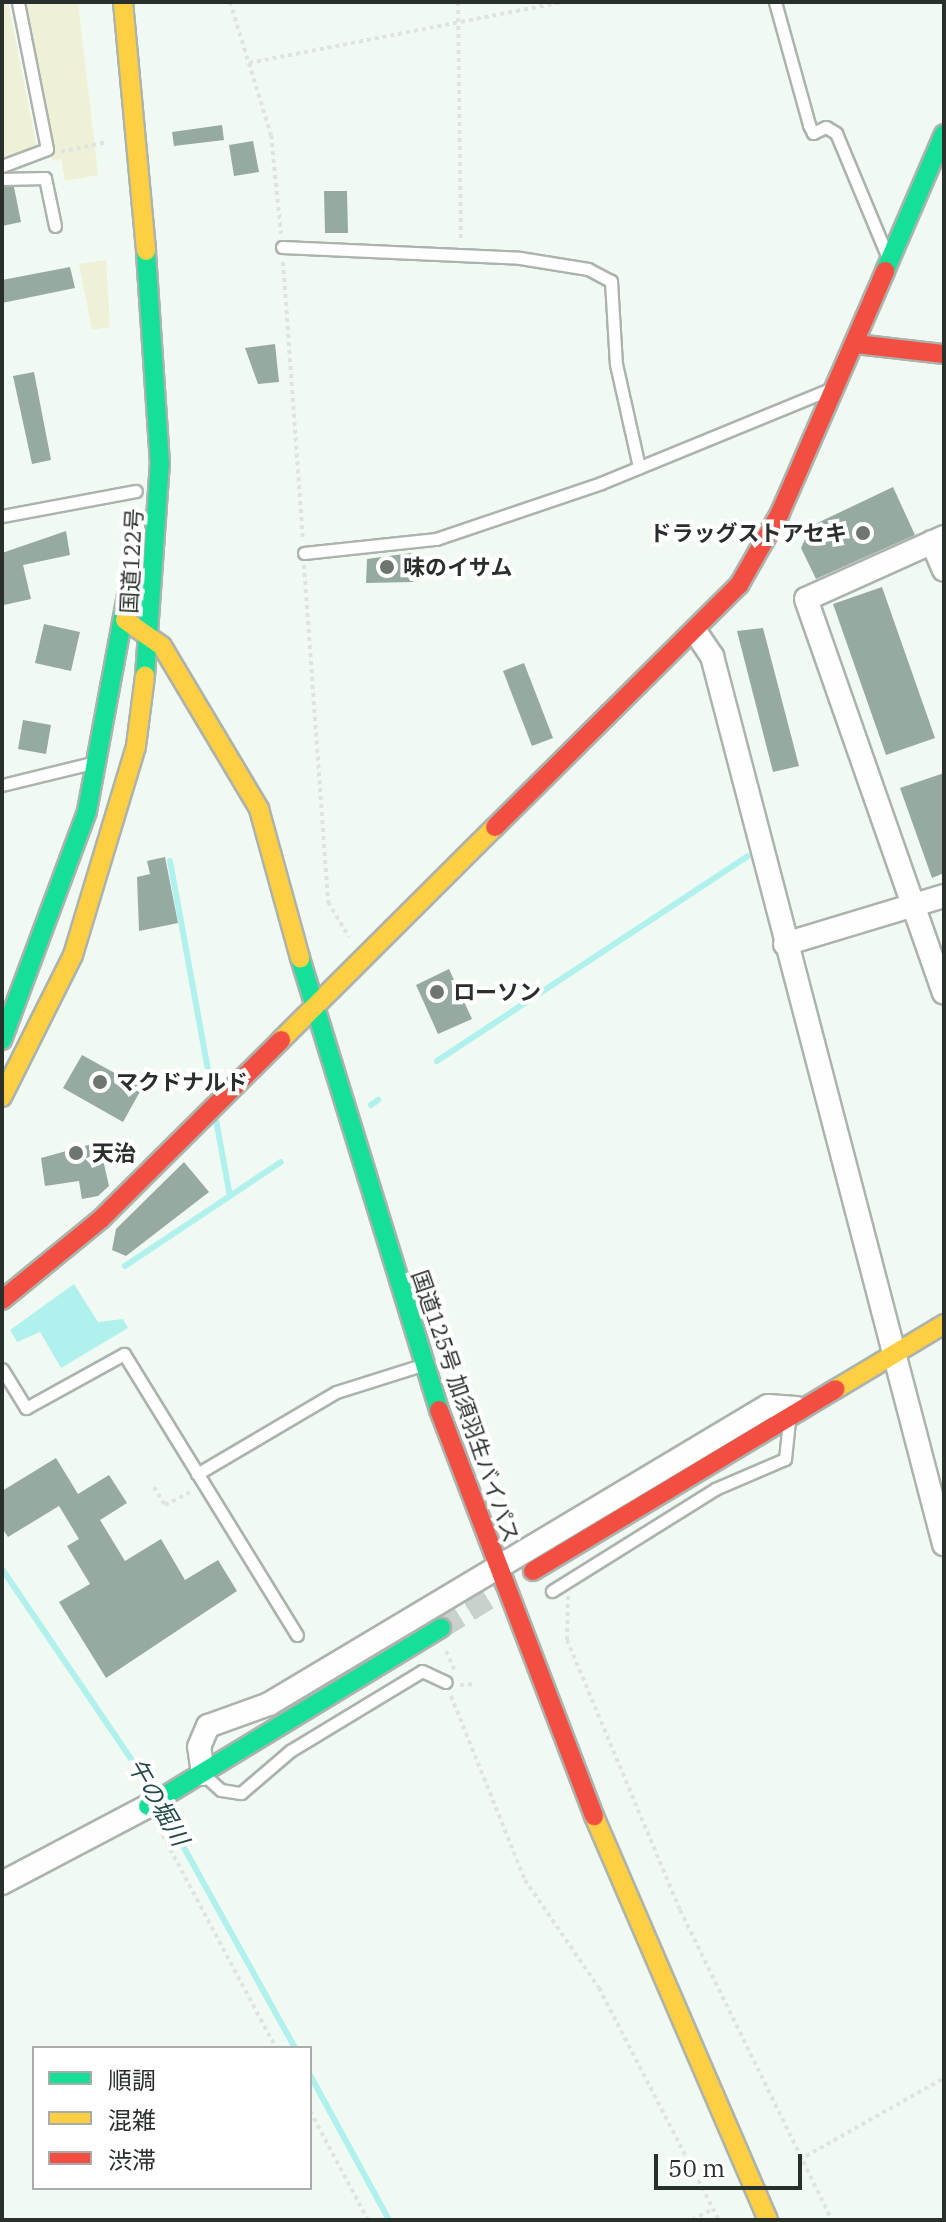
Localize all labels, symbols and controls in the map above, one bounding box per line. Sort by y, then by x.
street label: 国道122号 [115,508,147,614]
place label: ドラッグストアセキ [649,520,847,546]
marker: ドラッグストアセキ [854,524,872,542]
place label: 味のイサム [403,554,513,580]
marker: 味のイサム [378,558,396,576]
place label: ローソン [453,979,541,1005]
marker: ローソン [428,983,446,1001]
place label: マクドナルド [116,1069,248,1095]
marker: マクドナルド [91,1073,109,1091]
place label: 天治 [92,1140,136,1166]
marker: 天治 [67,1144,85,1162]
street label: 国道125号 加須羽生バイパス [407,1266,525,1546]
water label: 午の堀川 [122,1753,194,1851]
legend [32,2046,312,2190]
text: 順調 [108,2064,156,2096]
text: 混雑 [108,2104,156,2136]
scale bar [658,2138,806,2188]
text: 渋滞 [108,2144,156,2176]
text: 50 m [668,2152,725,2184]

